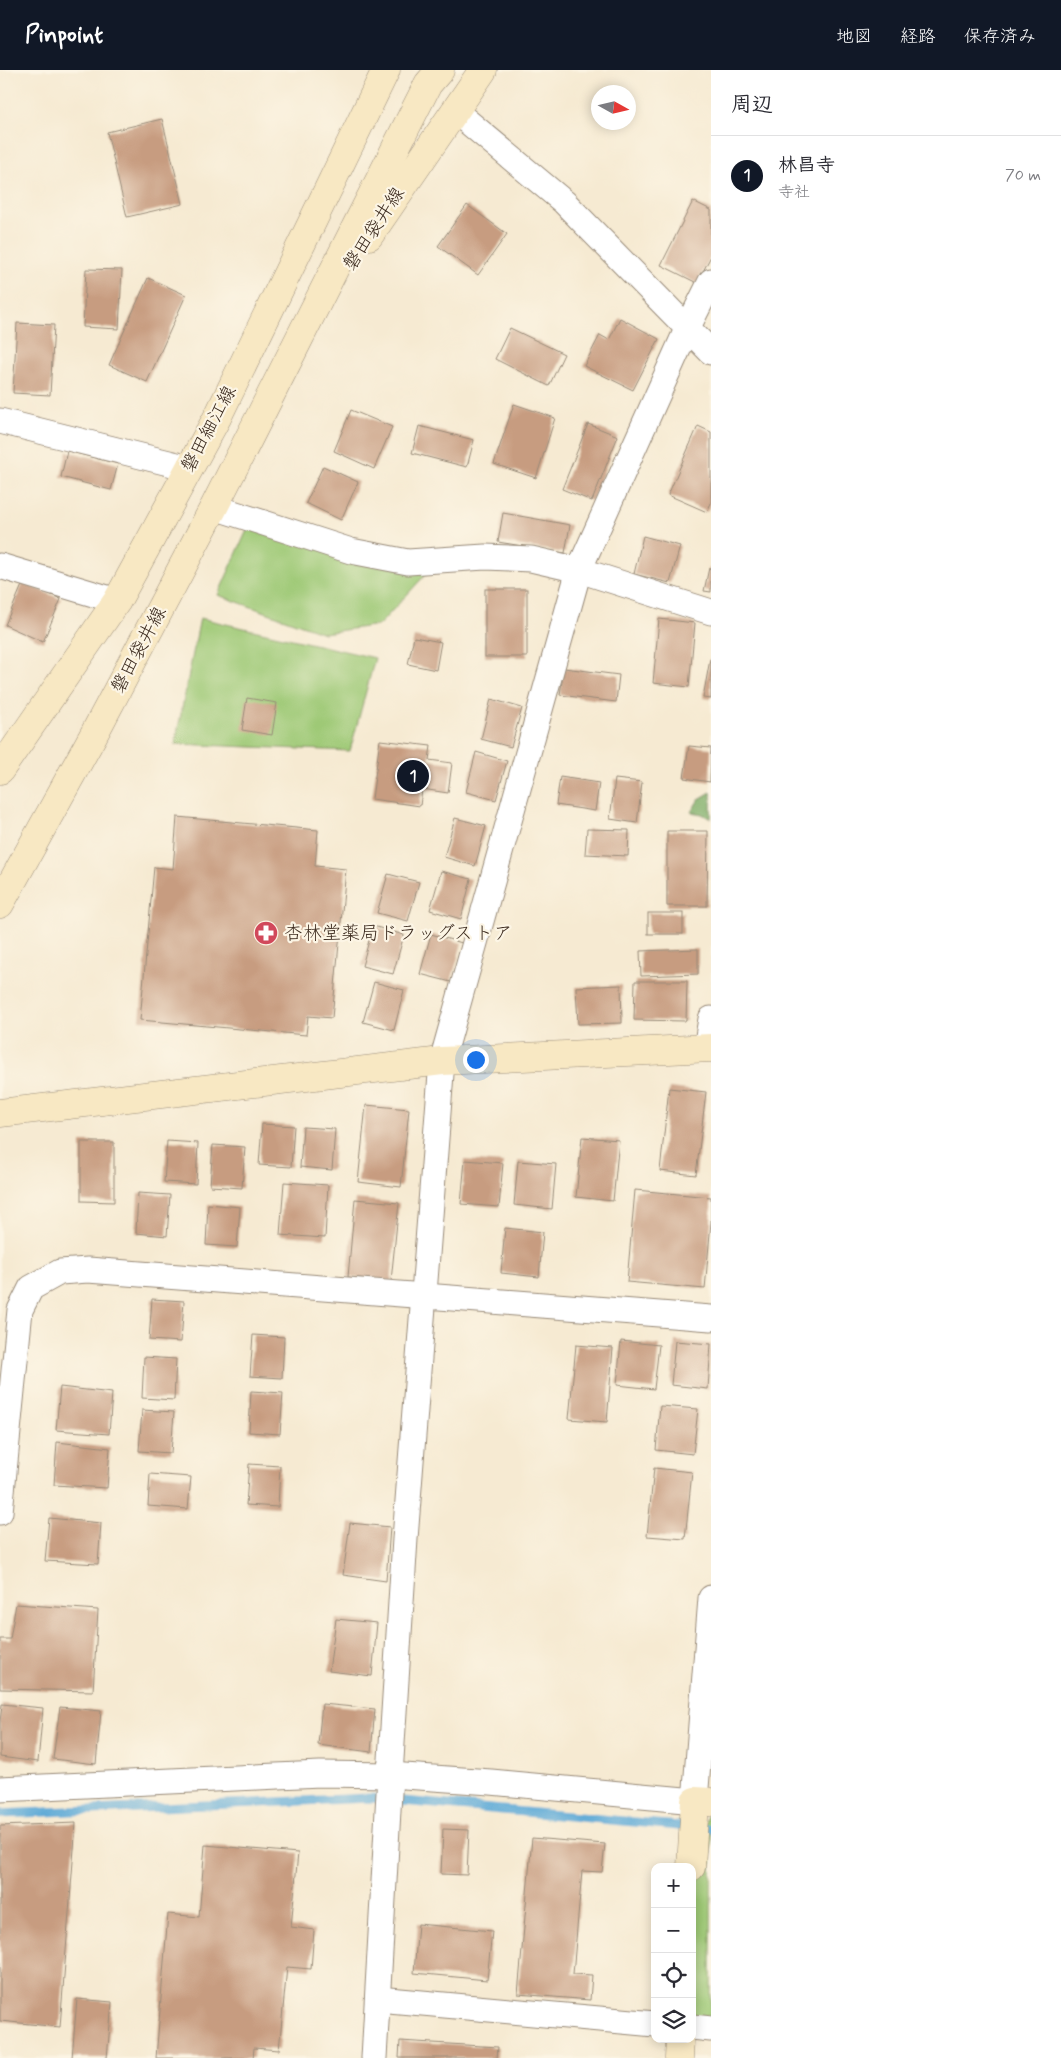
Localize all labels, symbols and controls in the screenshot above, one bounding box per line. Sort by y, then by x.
text: Pinpoint [25,20,103,51]
text: 地図 [836,25,872,49]
text: 経路 [900,25,936,49]
text: 保存済み [964,25,1036,49]
north arrow [591,85,636,130]
text: 周辺 [731,91,773,119]
text: 林昌寺 [778,153,835,178]
text: 1 [743,165,751,186]
text: 70 m [1005,165,1041,186]
street label: 磐田袋井線 [338,182,410,276]
text: 寺社 [778,182,810,203]
street label: 磐田細江線 [176,381,242,477]
street label: 磐田袋井線 [106,602,172,698]
pin: 1 [397,757,429,795]
pharmacy icon: 杏林堂薬局ドラッグストア [253,920,279,946]
place label: 杏林堂薬局ドラッグストア [284,921,512,946]
your location [463,1047,489,1073]
map controls [651,1863,696,2043]
button: + [651,1863,696,1908]
button: − [651,1908,696,1953]
button: locate [651,1953,696,1998]
button: layers [651,1998,696,2043]

